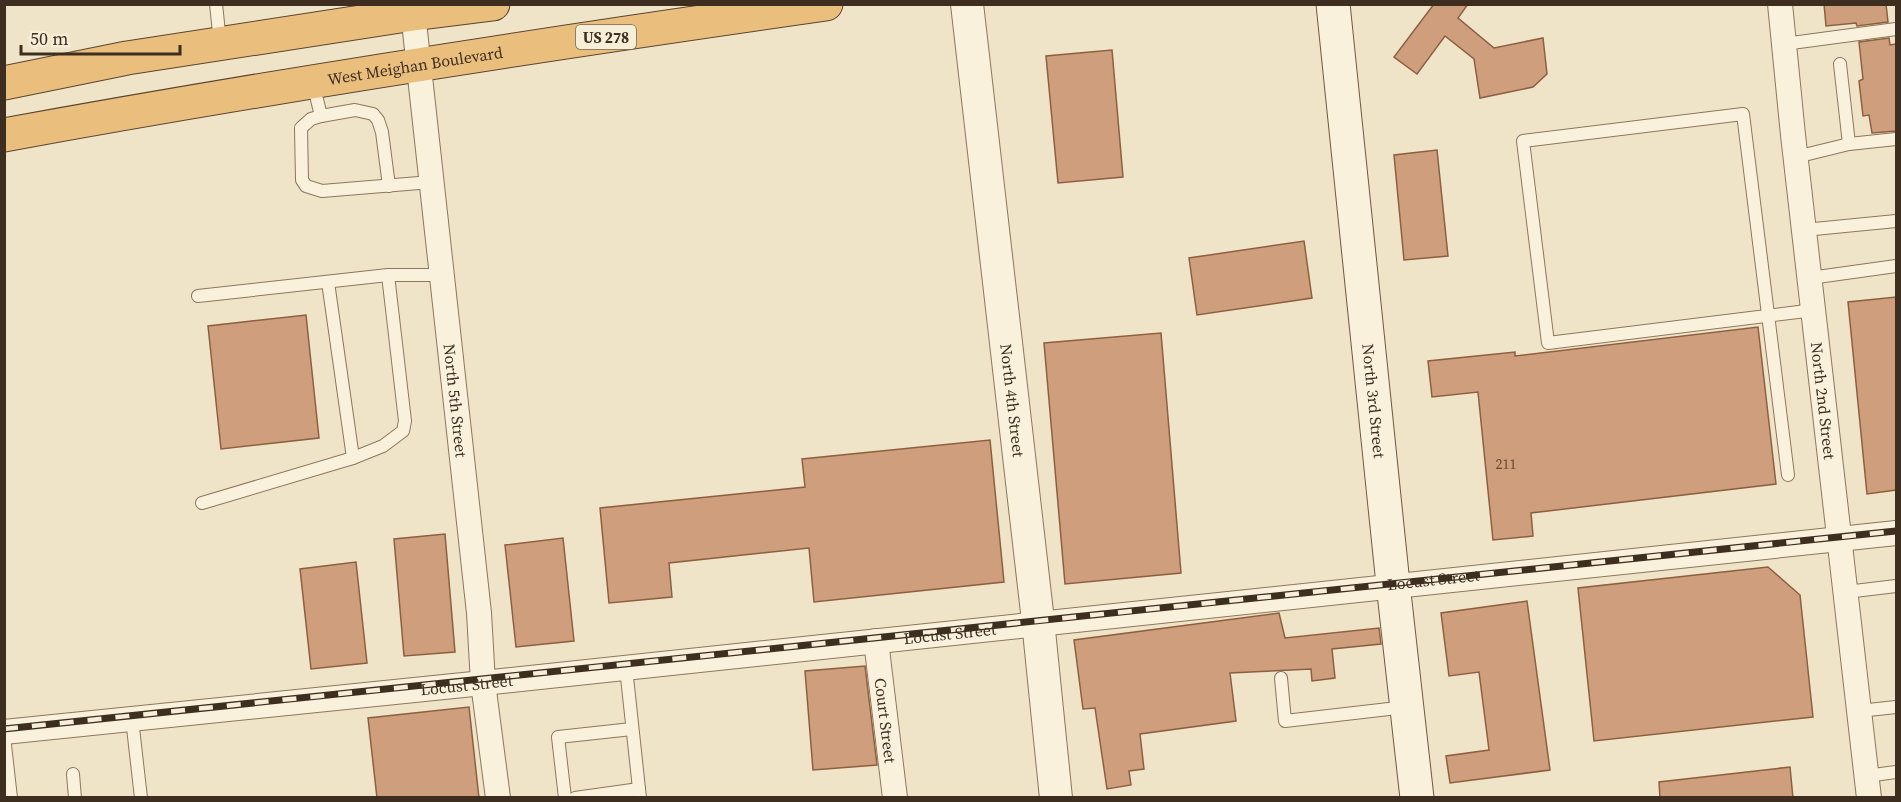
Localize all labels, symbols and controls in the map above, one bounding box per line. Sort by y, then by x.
scale bar [21,18,180,56]
road number: US 278 [576,25,636,49]
text: 50 m [30,26,68,51]
street label: West Meighan Boulevard [326,41,504,90]
street label: North 2nd Street [1806,341,1841,461]
street label: North 5th Street [438,343,473,459]
street label: North 4th Street [995,343,1030,459]
street label: North 3rd Street [1357,343,1391,460]
house number: 211 [1496,454,1517,474]
street label: Locust Street [1386,564,1481,595]
street label: Locust Street [903,618,998,649]
street label: Locust Street [419,669,515,700]
street label: Court Street [870,677,902,765]

